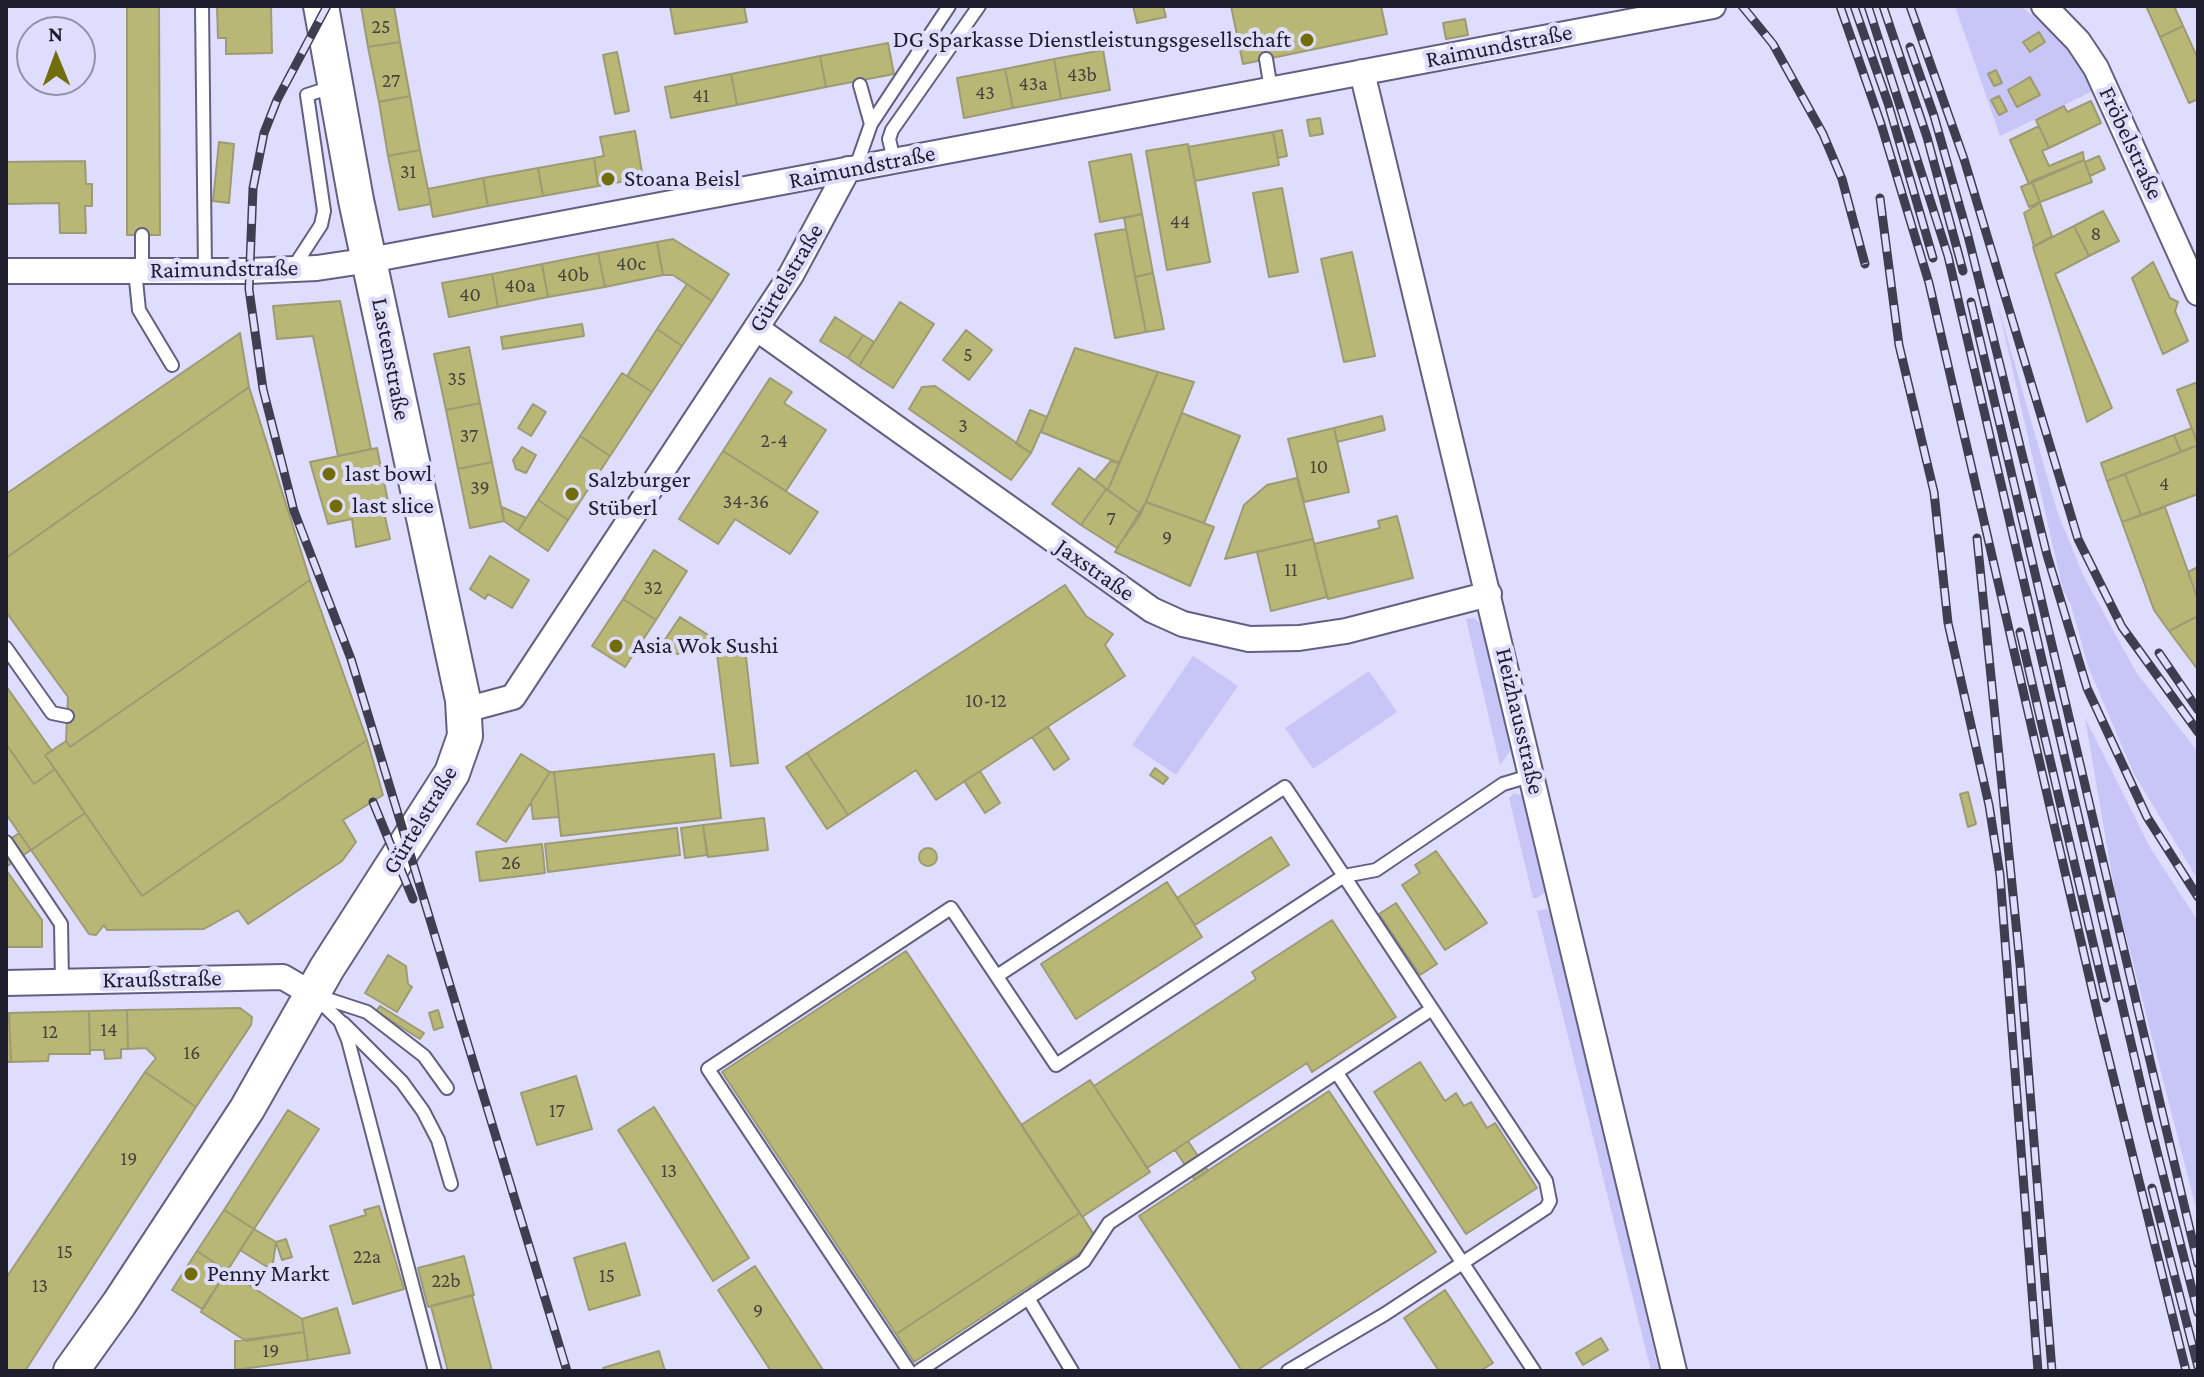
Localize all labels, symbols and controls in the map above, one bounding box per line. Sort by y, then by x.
house number: 25 [372,15,390,39]
north arrow [16,16,96,96]
street label: Raimundstraße [1423,18,1575,74]
text: N [48,21,63,46]
place label: DG Sparkasse Dienstleistungsgesellschaft [893,26,1291,54]
marker: DG Sparkasse Dienstleistungsgesellschaft [1298,31,1316,49]
house number: 43b [1067,63,1097,87]
house number: 27 [382,69,400,93]
house number: 43a [1019,72,1047,96]
house number: 43 [975,81,995,105]
street label: Fröbelstraße [2092,82,2170,204]
house number: 41 [693,84,709,108]
street label: Raimundstraße [786,139,938,195]
house number: 31 [400,160,416,184]
place label: Stoana Beisl [624,165,740,193]
marker: Stoana Beisl [599,170,617,188]
house number: 44 [1170,210,1190,234]
street label: Gürtelstraße [742,219,830,337]
house number: 8 [2091,222,2101,246]
house number: 40c [616,252,646,276]
street label: Raimundstraße [150,253,298,285]
house number: 40b [557,263,589,287]
house number: 40a [505,274,535,298]
house number: 40 [459,283,481,307]
street label: Lastenstraße [365,295,417,423]
house number: 5 [963,343,973,367]
house number: 35 [448,367,466,391]
house number: 3 [958,414,968,438]
house number: 37 [460,424,478,448]
house number: 2-4 [760,429,788,453]
house number: 10 [1310,455,1328,479]
place label: last bowl [345,460,432,488]
marker: last bowl [320,465,338,483]
place label: Salzburger Stüberl [588,466,691,522]
house number: 4 [2159,472,2169,496]
house number: 39 [470,476,490,500]
marker: Salzburger Stüberl [563,485,581,503]
house number: 34-36 [723,490,769,514]
place label: last slice [352,492,434,520]
marker: last slice [327,497,345,515]
house number: 7 [1106,507,1116,531]
house number: 9 [1162,526,1172,550]
street label: Jaxstraße [1050,532,1140,608]
house number: 11 [1284,558,1298,582]
house number: 32 [644,576,662,600]
place label: Asia Wok Sushi [632,632,778,660]
marker: Asia Wok Sushi [607,637,625,655]
street label: Heizhausstraße [1489,645,1551,797]
house number: 10-12 [965,689,1007,713]
street label: Gürtelstraße [376,761,464,879]
house number: 26 [501,851,521,875]
street label: Kraußstraße [102,964,222,994]
house number: 14 [101,1018,117,1042]
house number: 12 [42,1020,58,1044]
house number: 16 [184,1041,200,1065]
house number: 17 [549,1099,565,1123]
house number: 19 [121,1147,137,1171]
house number: 13 [661,1159,677,1183]
house number: 15 [57,1240,73,1264]
house number: 22a [353,1245,381,1269]
place label: Penny Markt [207,1260,329,1288]
house number: 15 [599,1264,615,1288]
marker: Penny Markt [182,1265,200,1283]
house number: 22b [431,1269,461,1293]
house number: 13 [32,1274,48,1298]
house number: 9 [753,1299,763,1323]
house number: 19 [263,1339,279,1363]

